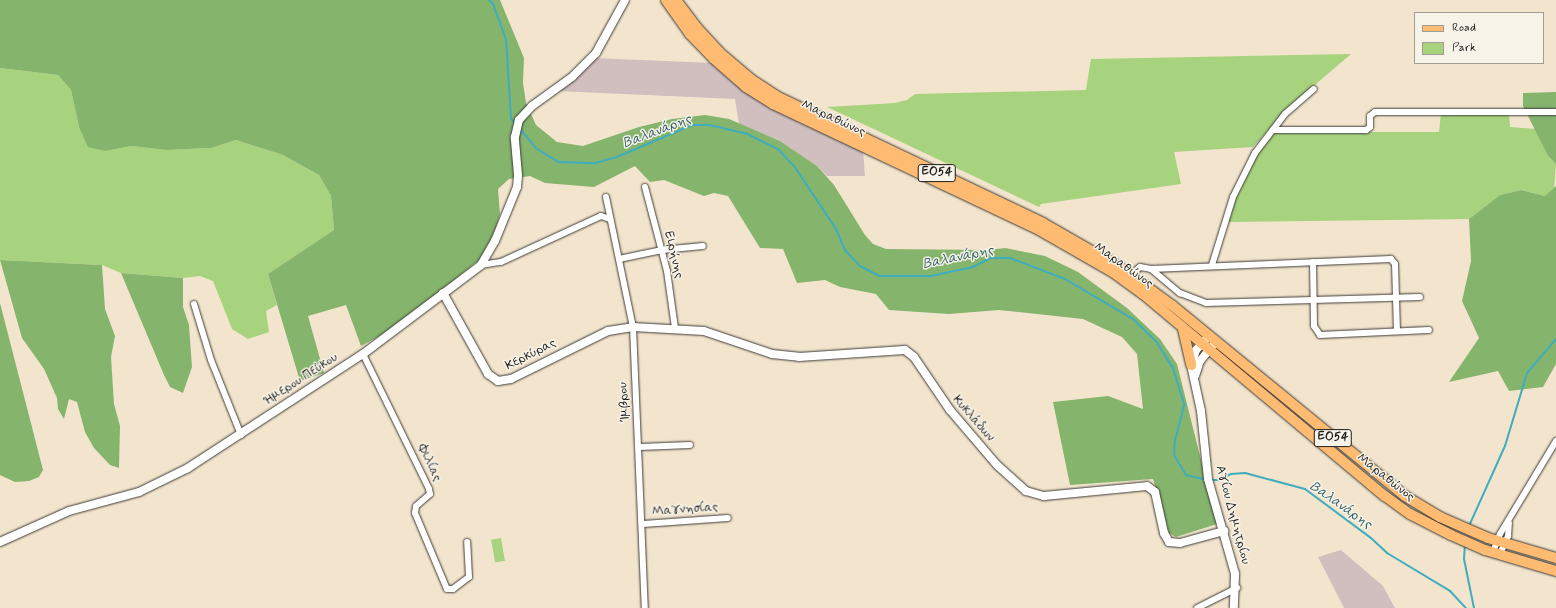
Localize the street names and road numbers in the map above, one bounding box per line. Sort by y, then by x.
street label: Μαραθώνος [798,97,868,141]
road number: ΕΟ54 [917,163,957,183]
street label: Ειρήνης [660,230,686,280]
street label: Μαραθώνος [1090,240,1156,292]
street label: Κερκύρας [503,336,559,374]
street label: Ήμερου Πεύκου [261,350,341,410]
street label: Ίμβρου [616,381,634,423]
street label: Κυκλάδων [949,393,997,445]
road number: ΕΟ54 [1313,428,1353,448]
street label: Φιλίας [414,442,444,484]
street label: Μαραθώνος [1353,451,1417,505]
street label: Αγίου Δημητρίου [1211,464,1253,566]
street label: Μαγνησίας [651,500,719,520]

